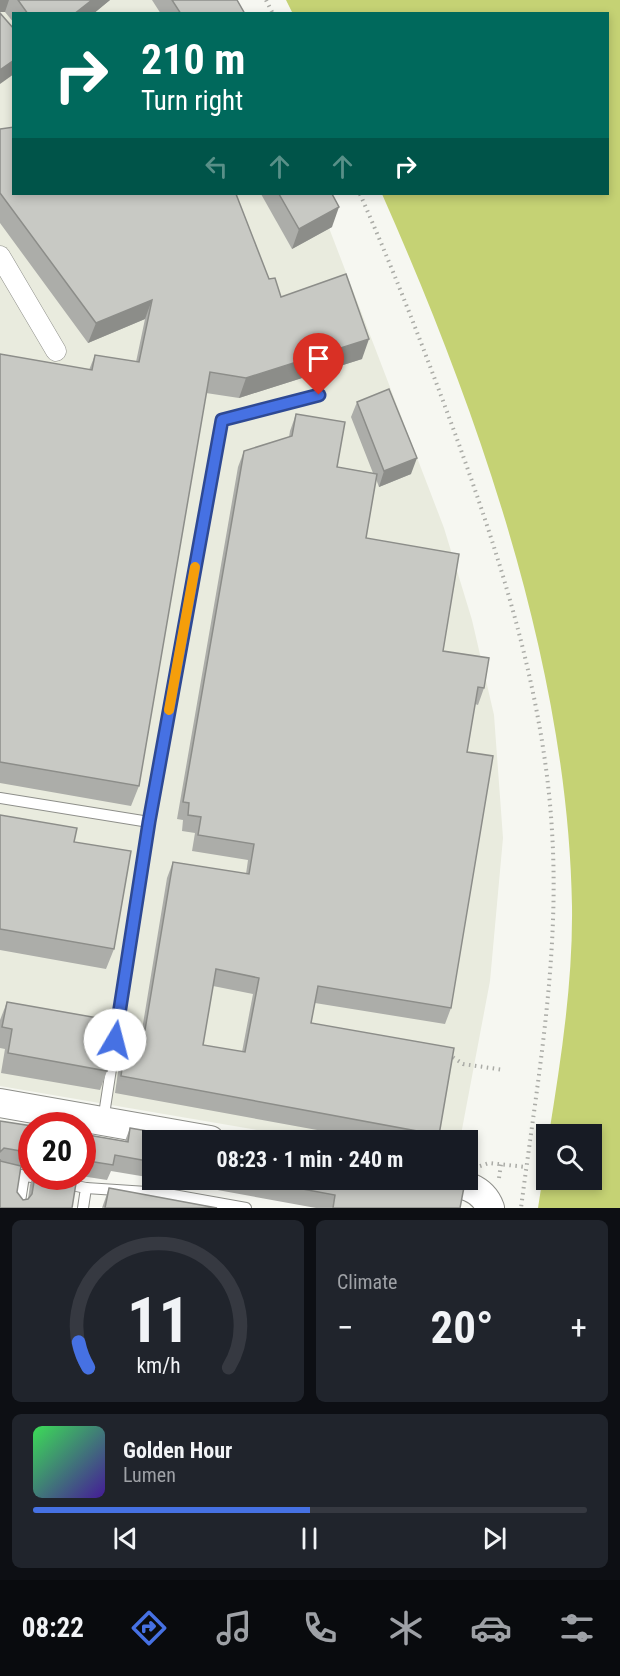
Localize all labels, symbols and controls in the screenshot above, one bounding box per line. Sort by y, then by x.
text: 210 m [141,35,246,84]
icon: right [42,36,120,114]
text: Turn right [141,85,243,117]
icon: left [200,150,233,183]
icon: ahead [263,150,296,183]
icon: ahead [326,150,359,183]
icon: right [389,150,422,183]
pin [293,333,344,395]
icon: arrive [302,342,335,375]
position arrow [83,1008,147,1072]
speed limit sign: 20 [18,1112,96,1190]
map controls [536,1124,602,1190]
button: search [536,1124,602,1190]
text: 08:23 · 1 min · 240 m [217,1147,403,1172]
text: Climate [337,1270,397,1294]
text: 11 [126,1284,190,1357]
text: 20° [431,1301,494,1354]
text: − [337,1308,354,1347]
text: + [571,1308,587,1347]
text: km/h [136,1353,180,1378]
text: Golden Hour [123,1438,232,1463]
text: Lumen [123,1463,176,1487]
icon: previous [109,1522,142,1555]
icon: pause [293,1522,326,1555]
icon: next [478,1522,511,1555]
icon: directions [128,1607,170,1649]
icon: music [213,1607,255,1649]
icon: phone [299,1607,341,1649]
icon: climate [385,1607,427,1649]
icon: car [470,1607,512,1649]
icon: filters [556,1607,598,1649]
text: 08:22 [22,1612,84,1644]

